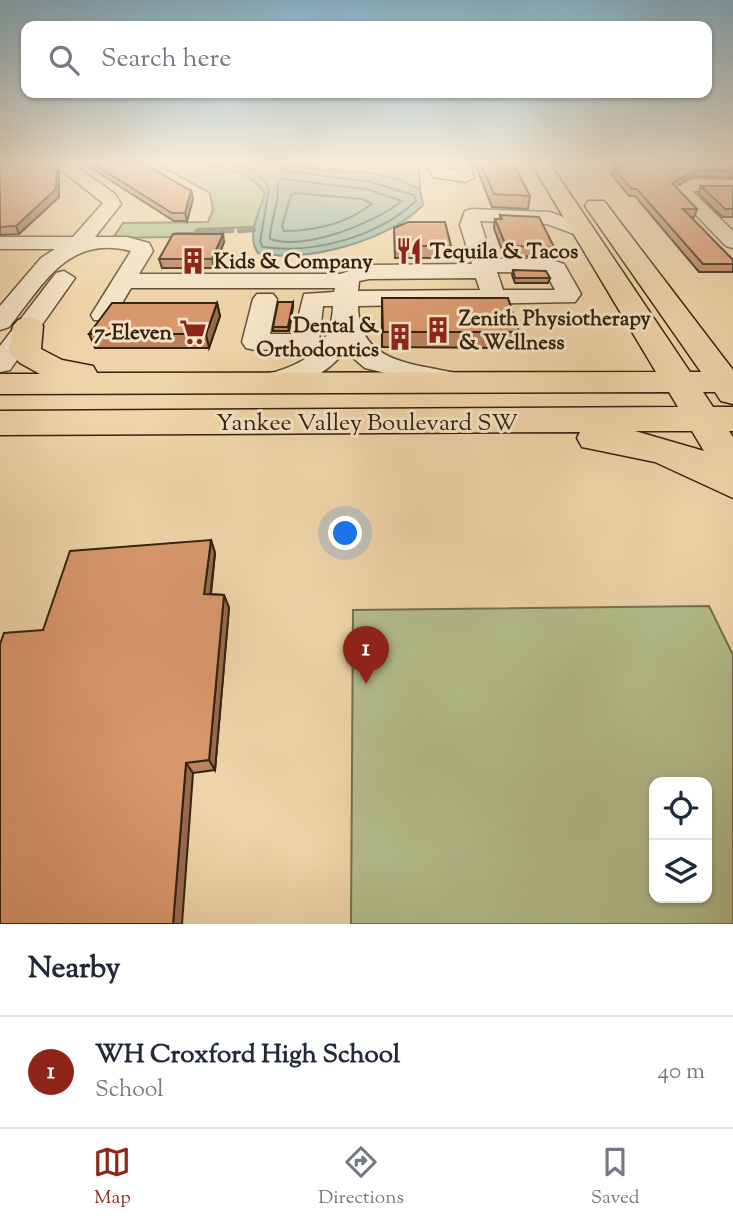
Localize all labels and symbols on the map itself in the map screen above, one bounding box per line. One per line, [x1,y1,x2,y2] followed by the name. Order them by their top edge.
[394,236,424,266] restaurant icon: Tequila & Tacos
[430,238,578,268] place label: Tequila & Tacos
[178,246,208,276] building icon: Kids & Company
[214,248,373,278] place label: Kids & Company
[459,305,651,359] place label: Zenith Physiotherapy & Wellness
[256,312,380,366] place label: Dental & Orthodontics
[423,315,453,345] building icon: Zenith Physiotherapy & Wellness
[178,317,208,347] supermarket icon: 7-Eleven
[94,319,173,349] place label: 7-Eleven
[385,322,415,352] building icon: Dental & Orthodontics
[216,407,518,441] street label: Yankee Valley Boulevard SW
[328,516,362,550] your location
[343,626,389,684] pin: 1

